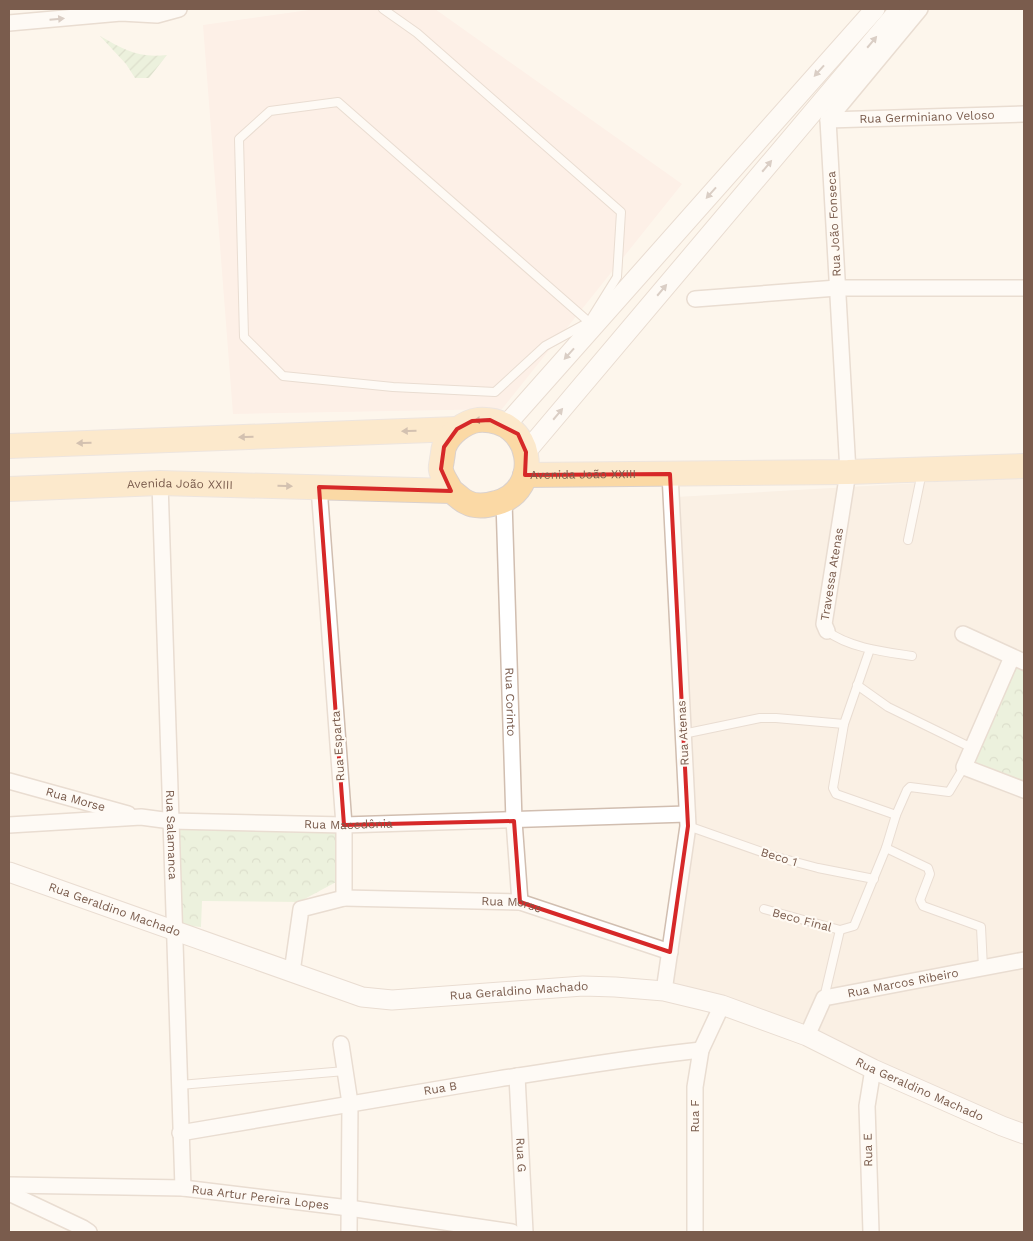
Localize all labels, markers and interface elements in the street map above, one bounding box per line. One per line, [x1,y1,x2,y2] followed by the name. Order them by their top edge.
[50,14,66,22] one-way arrow
[867,36,878,49] one-way arrow
[814,65,825,78] one-way arrow
[859,108,995,126] street label: Rua Germiniano Veloso
[762,160,773,173] one-way arrow
[824,171,844,277] street label: Rua João Fonseca
[706,186,717,199] one-way arrow
[657,284,668,297] one-way arrow
[563,347,575,359] one-way arrow
[552,408,563,421] one-way arrow
[473,417,489,425] one-way arrow
[400,427,416,435] one-way arrow
[238,433,254,441] one-way arrow
[76,439,92,447] one-way arrow
[530,467,636,482] street label: Avenida João XXIII
[127,476,233,492] street label: Avenida João XXIII
[277,482,293,490] one-way arrow
[818,527,846,622] street label: Travessa Atenas
[502,667,518,737] street label: Rua Corinto
[674,700,692,766] street label: Rua Atenas
[329,710,347,782] street label: Rua Esparta
[44,785,107,814] street label: Rua Morse
[163,790,180,880] street label: Rua Salamanca
[304,816,393,832] street label: Rua Macedônia
[759,845,799,869] street label: Beco 1
[47,880,182,939] street label: Rua Geraldino Machado
[481,894,544,916] street label: Rua Morse
[771,905,834,935] street label: Beco Final
[846,966,960,1000] street label: Rua Marcos Ribeiro
[449,979,589,1003] street label: Rua Geraldino Machado
[853,1054,986,1124] street label: Rua Geraldino Machado
[422,1079,458,1098] street label: Rua B
[688,1099,702,1133] street label: Rua F
[861,1133,875,1167] street label: Rua E
[513,1137,529,1173] street label: Rua G
[191,1182,330,1213] street label: Rua Artur Pereira Lopes

